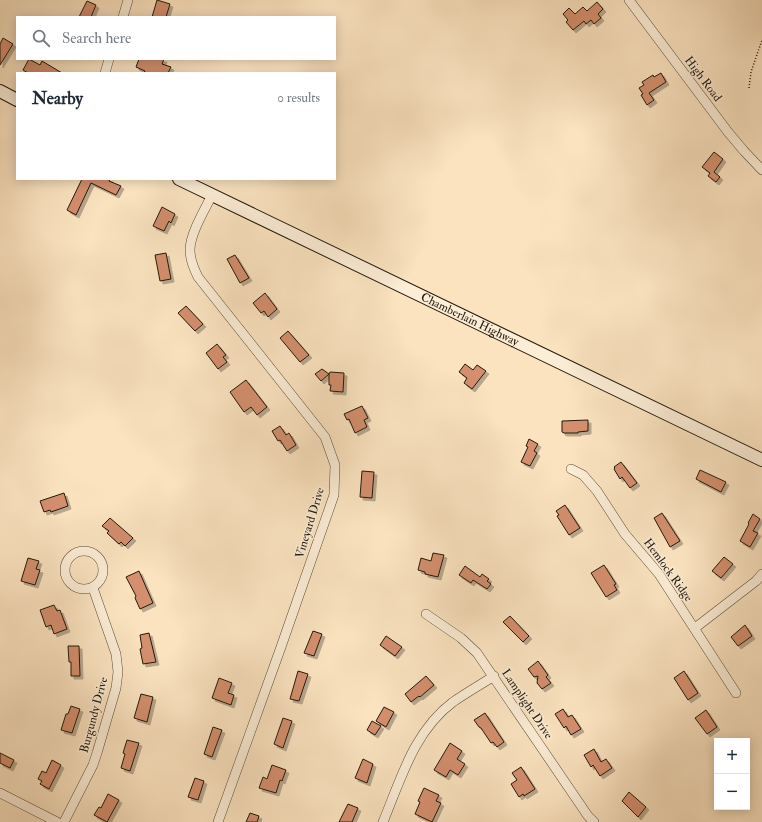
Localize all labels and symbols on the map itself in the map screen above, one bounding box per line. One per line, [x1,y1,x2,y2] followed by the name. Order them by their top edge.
[681,53,725,105] street label: High Road
[418,289,522,350] street label: Chamberlain Highway
[292,486,328,560] street label: Vineyard Drive
[640,535,696,605] street label: Hemlock Ridge
[498,666,556,742] street label: Lamplight Drive
[77,675,111,755] street label: Burgundy Drive

